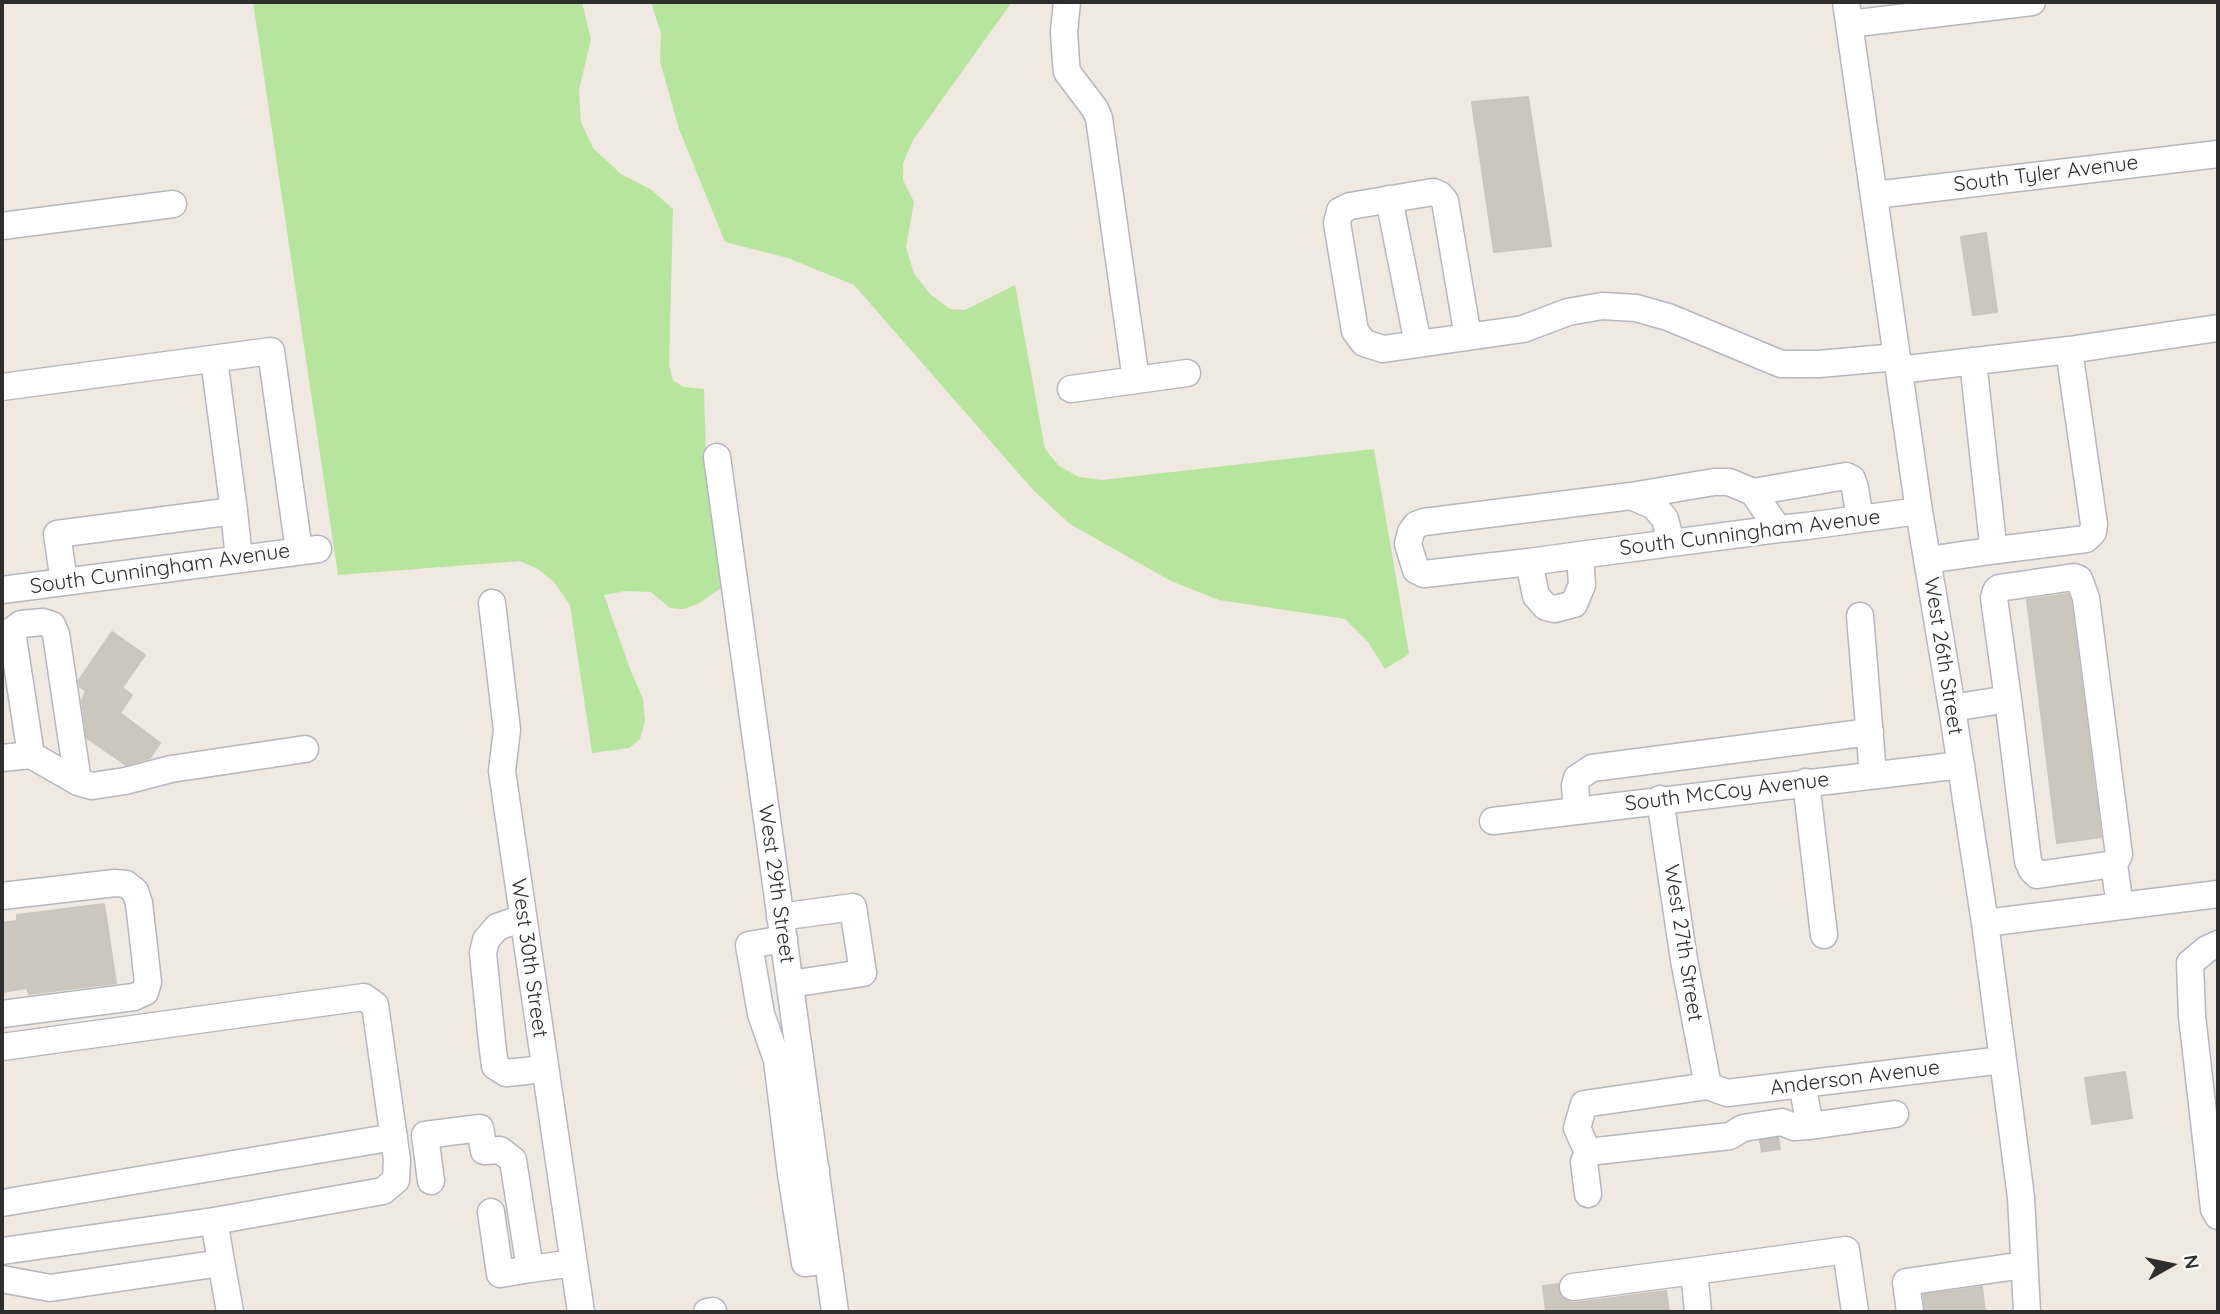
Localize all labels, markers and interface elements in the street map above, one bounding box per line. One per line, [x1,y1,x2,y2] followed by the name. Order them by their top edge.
[1952,150,2140,198] street label: South Tyler Avenue
[1618,505,1882,561] street label: South Cunningham Avenue
[28,538,292,600] street label: South Cunningham Avenue
[1918,575,1968,737] street label: West 26th Street
[1624,767,1830,817] street label: South McCoy Avenue
[752,803,800,965] street label: West 29th Street
[1658,863,1708,1023] street label: West 27th Street
[505,877,553,1039] street label: West 30th Street
[1769,1055,1941,1101] street label: Anderson Avenue
[2136,1230,2206,1300] north arrow
[2179,1253,2205,1270] text: N

